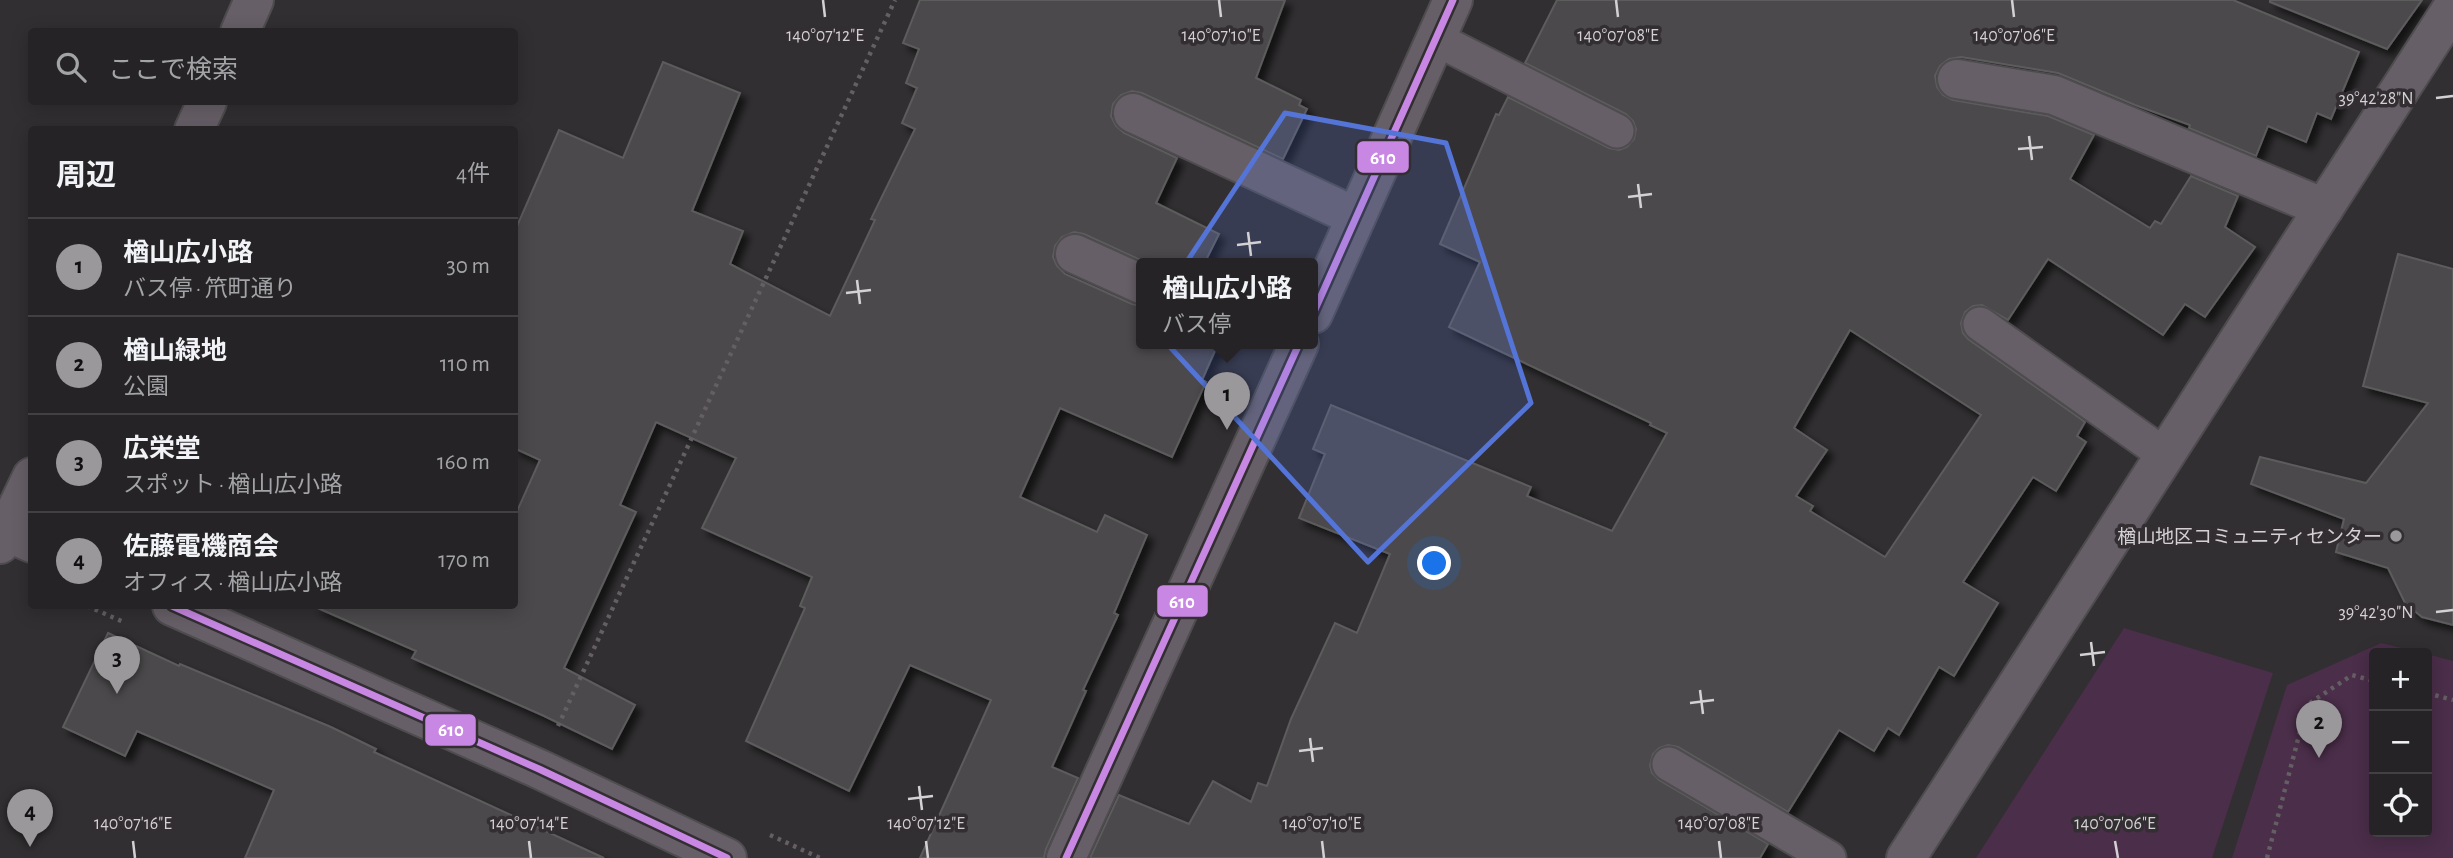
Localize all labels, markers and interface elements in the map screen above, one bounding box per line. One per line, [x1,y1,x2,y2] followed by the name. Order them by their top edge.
[786,27,864,45] text: 140°07'12"E
[1181,27,1261,45] text: 140°07'10"E
[1577,27,1659,45] text: 140°07'08"E
[1973,27,2055,45] text: 140°07'06"E
[28,28,518,105] search box
[52,48,90,86] icon: search
[108,57,238,83] text: ここで検索
[2338,90,2414,108] text: 39°42'28"N
[1356,140,1410,174] line badge: 610
[1370,149,1396,168] text: 610
[56,161,116,191] text: 周辺
[456,163,490,186] text: 4件
[123,240,253,266] text: 楢山広小路
[75,255,83,278] text: 1
[446,255,490,278] text: 30 m
[1136,258,1318,349] popup
[1162,276,1292,302] text: 楢山広小路
[123,278,297,301] text: バス停 · 笊町通り
[1162,314,1231,337] text: バス停
[123,338,227,364] text: 楢山緑地
[74,353,84,376] text: 2
[440,353,490,376] text: 110 m
[1204,372,1250,430] pin: 1
[123,376,169,399] text: 公園
[123,436,201,462] text: 広栄堂
[74,451,84,474] text: 3
[437,451,490,474] text: 160 m
[123,474,343,497] text: スポット · 楢山広小路
[2117,527,2382,547] place label: 楢山地区コミュニティセンター
[2388,528,2404,544] marker: 楢山地区コミュニティセンター
[123,534,279,560] text: 佐藤電機商会
[1417,546,1451,580] your location
[73,549,85,572] text: 4
[438,549,490,572] text: 170 m
[123,572,342,595] text: オフィス · 楢山広小路
[1156,584,1209,618] line badge: 610
[1169,593,1195,612] text: 610
[2338,604,2414,622] text: 39°42'30"N
[94,636,140,694] pin: 3
[2369,648,2432,837] map controls
[2369,648,2432,711] button: +
[2296,700,2342,758] pin: 2
[2369,711,2432,774] button: −
[424,713,477,747] line badge: 610
[438,721,464,740] text: 610
[2369,774,2432,837] button: locate
[7,789,53,847] pin: 4
[94,815,172,833] text: 140°07'16"E
[490,815,568,833] text: 140°07'14"E
[887,815,965,833] text: 140°07'12"E
[1282,815,1362,833] text: 140°07'10"E
[1678,815,1760,833] text: 140°07'08"E
[2074,815,2156,833] text: 140°07'06"E

